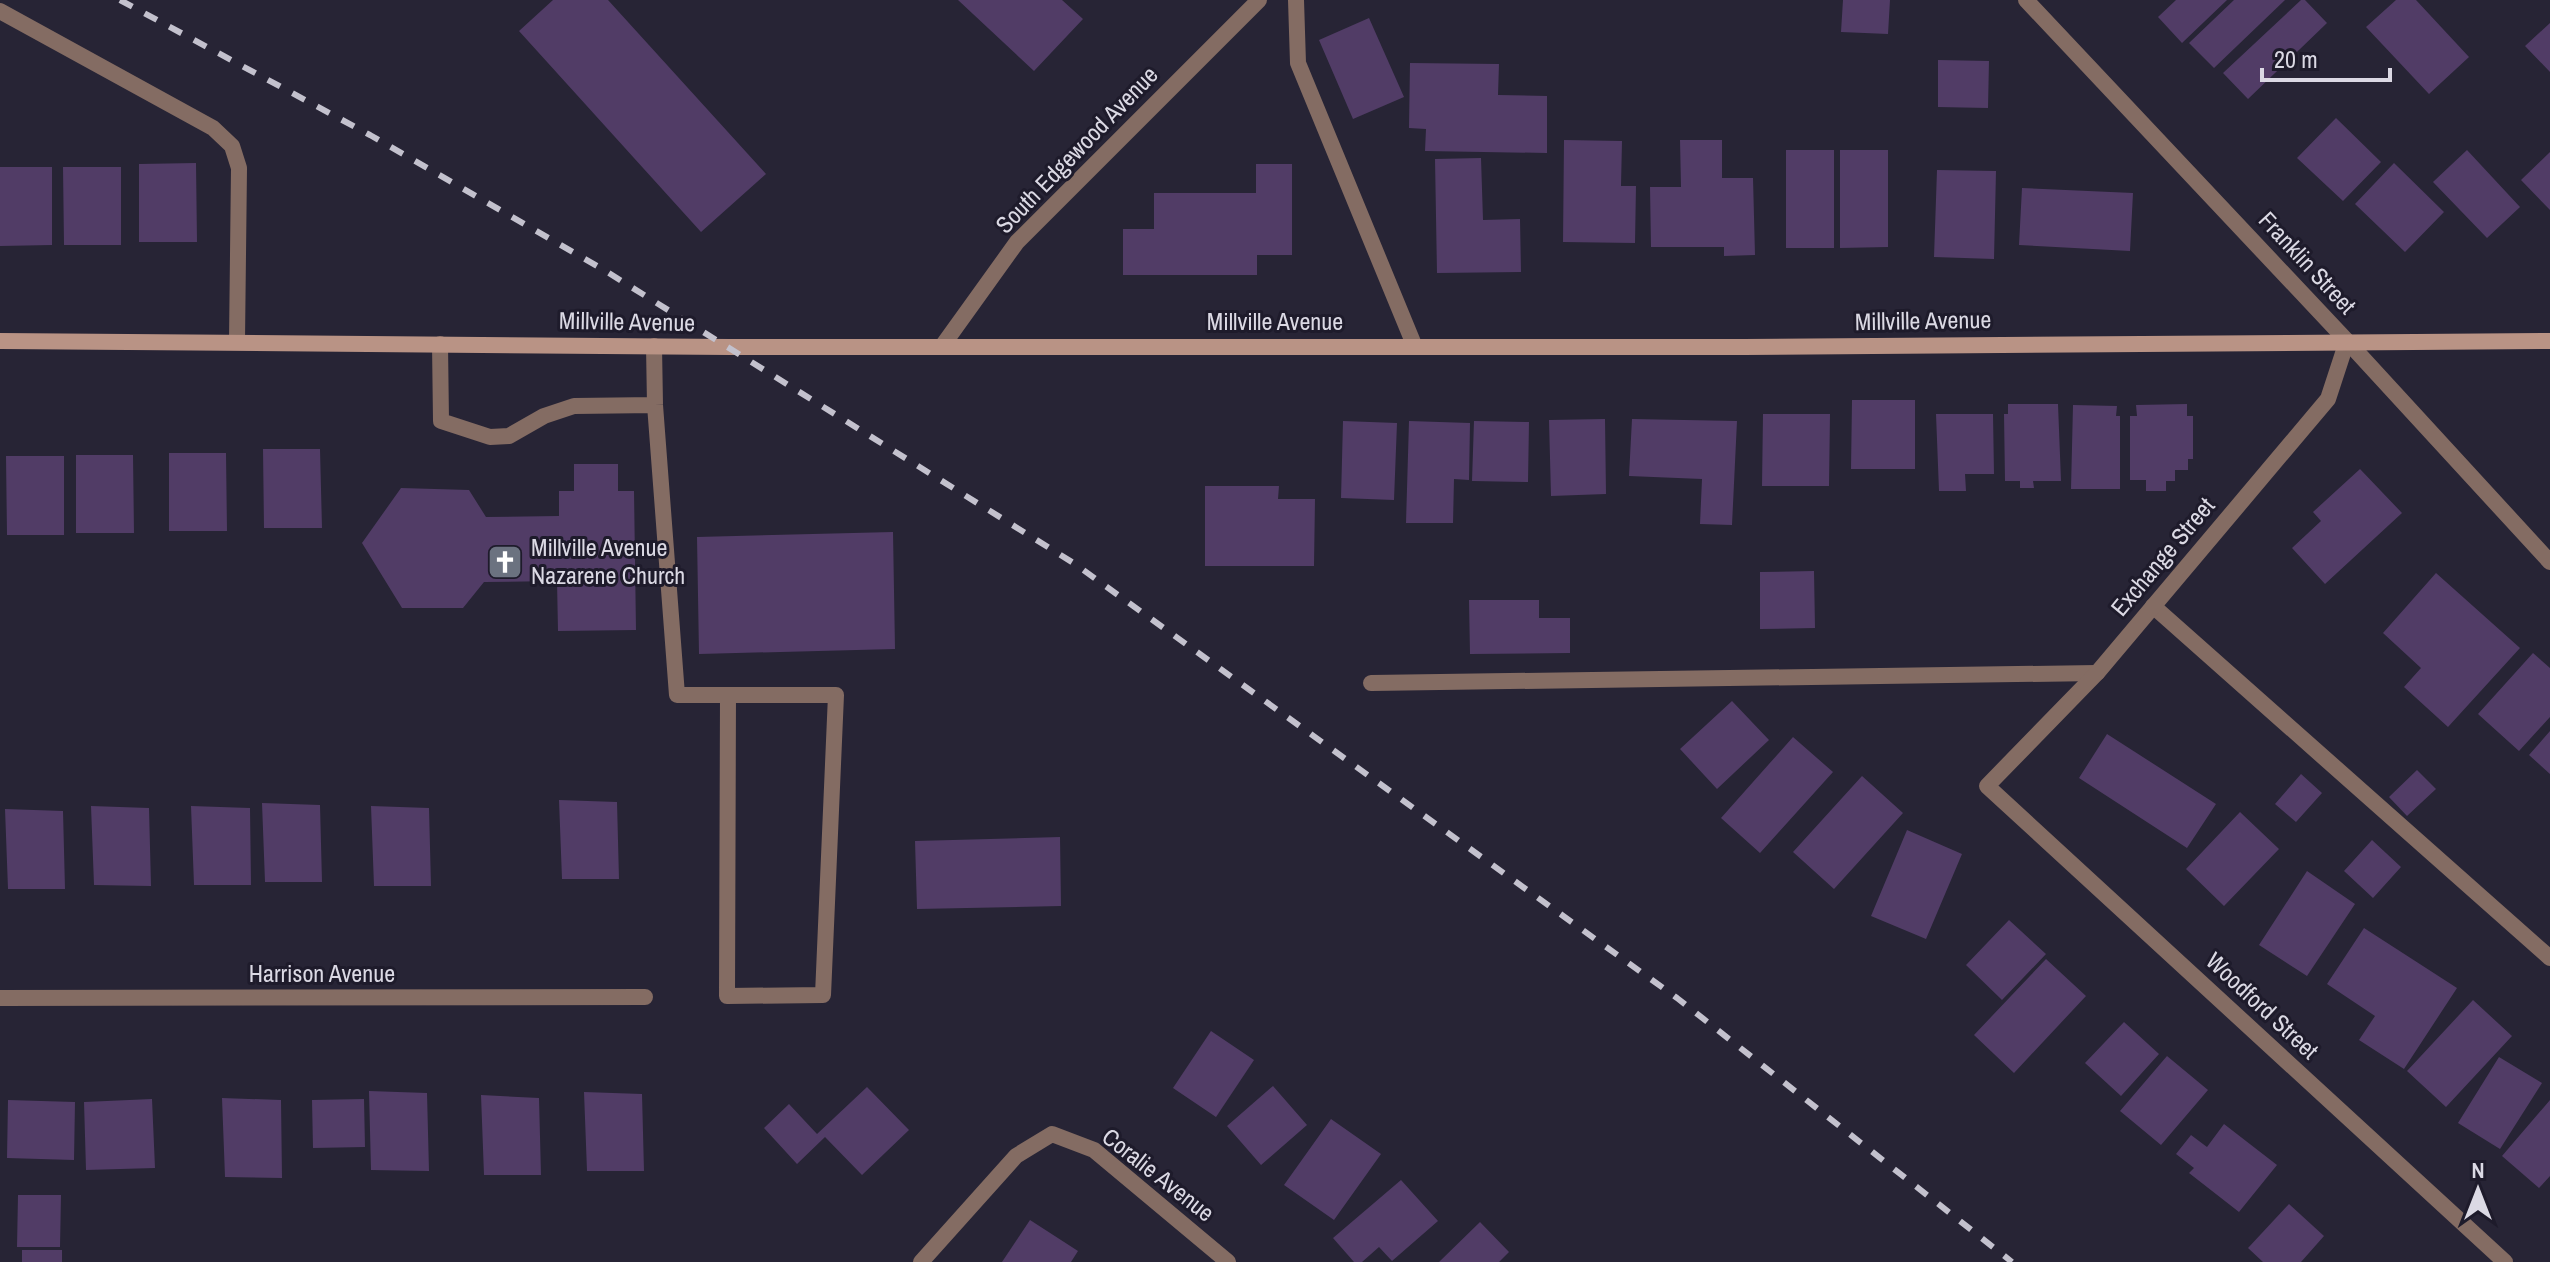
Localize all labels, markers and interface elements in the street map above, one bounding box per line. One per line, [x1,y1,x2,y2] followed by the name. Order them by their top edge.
[2262,32,2390,82] scale bar
[2274,43,2318,75] text: 20 m
[988,59,1164,240] street label: South Edgewood Avenue
[2252,204,2364,321] street label: Franklin Street
[1855,303,1991,337] street label: Millville Avenue
[559,304,695,338] street label: Millville Avenue
[1207,305,1343,337] street label: Millville Avenue
[2103,490,2222,622] street label: Exchange Street
[531,531,685,591] place label: Millville Avenue Nazarene Church
[486,543,524,581] church icon: Millville Avenue Nazarene Church
[2199,945,2326,1066] street label: Woodford Street
[249,957,395,989] street label: Harrison Avenue
[1096,1120,1221,1228] street label: Coralie Avenue
[2438,1150,2518,1230] north arrow
[2471,1155,2485,1185] text: N

